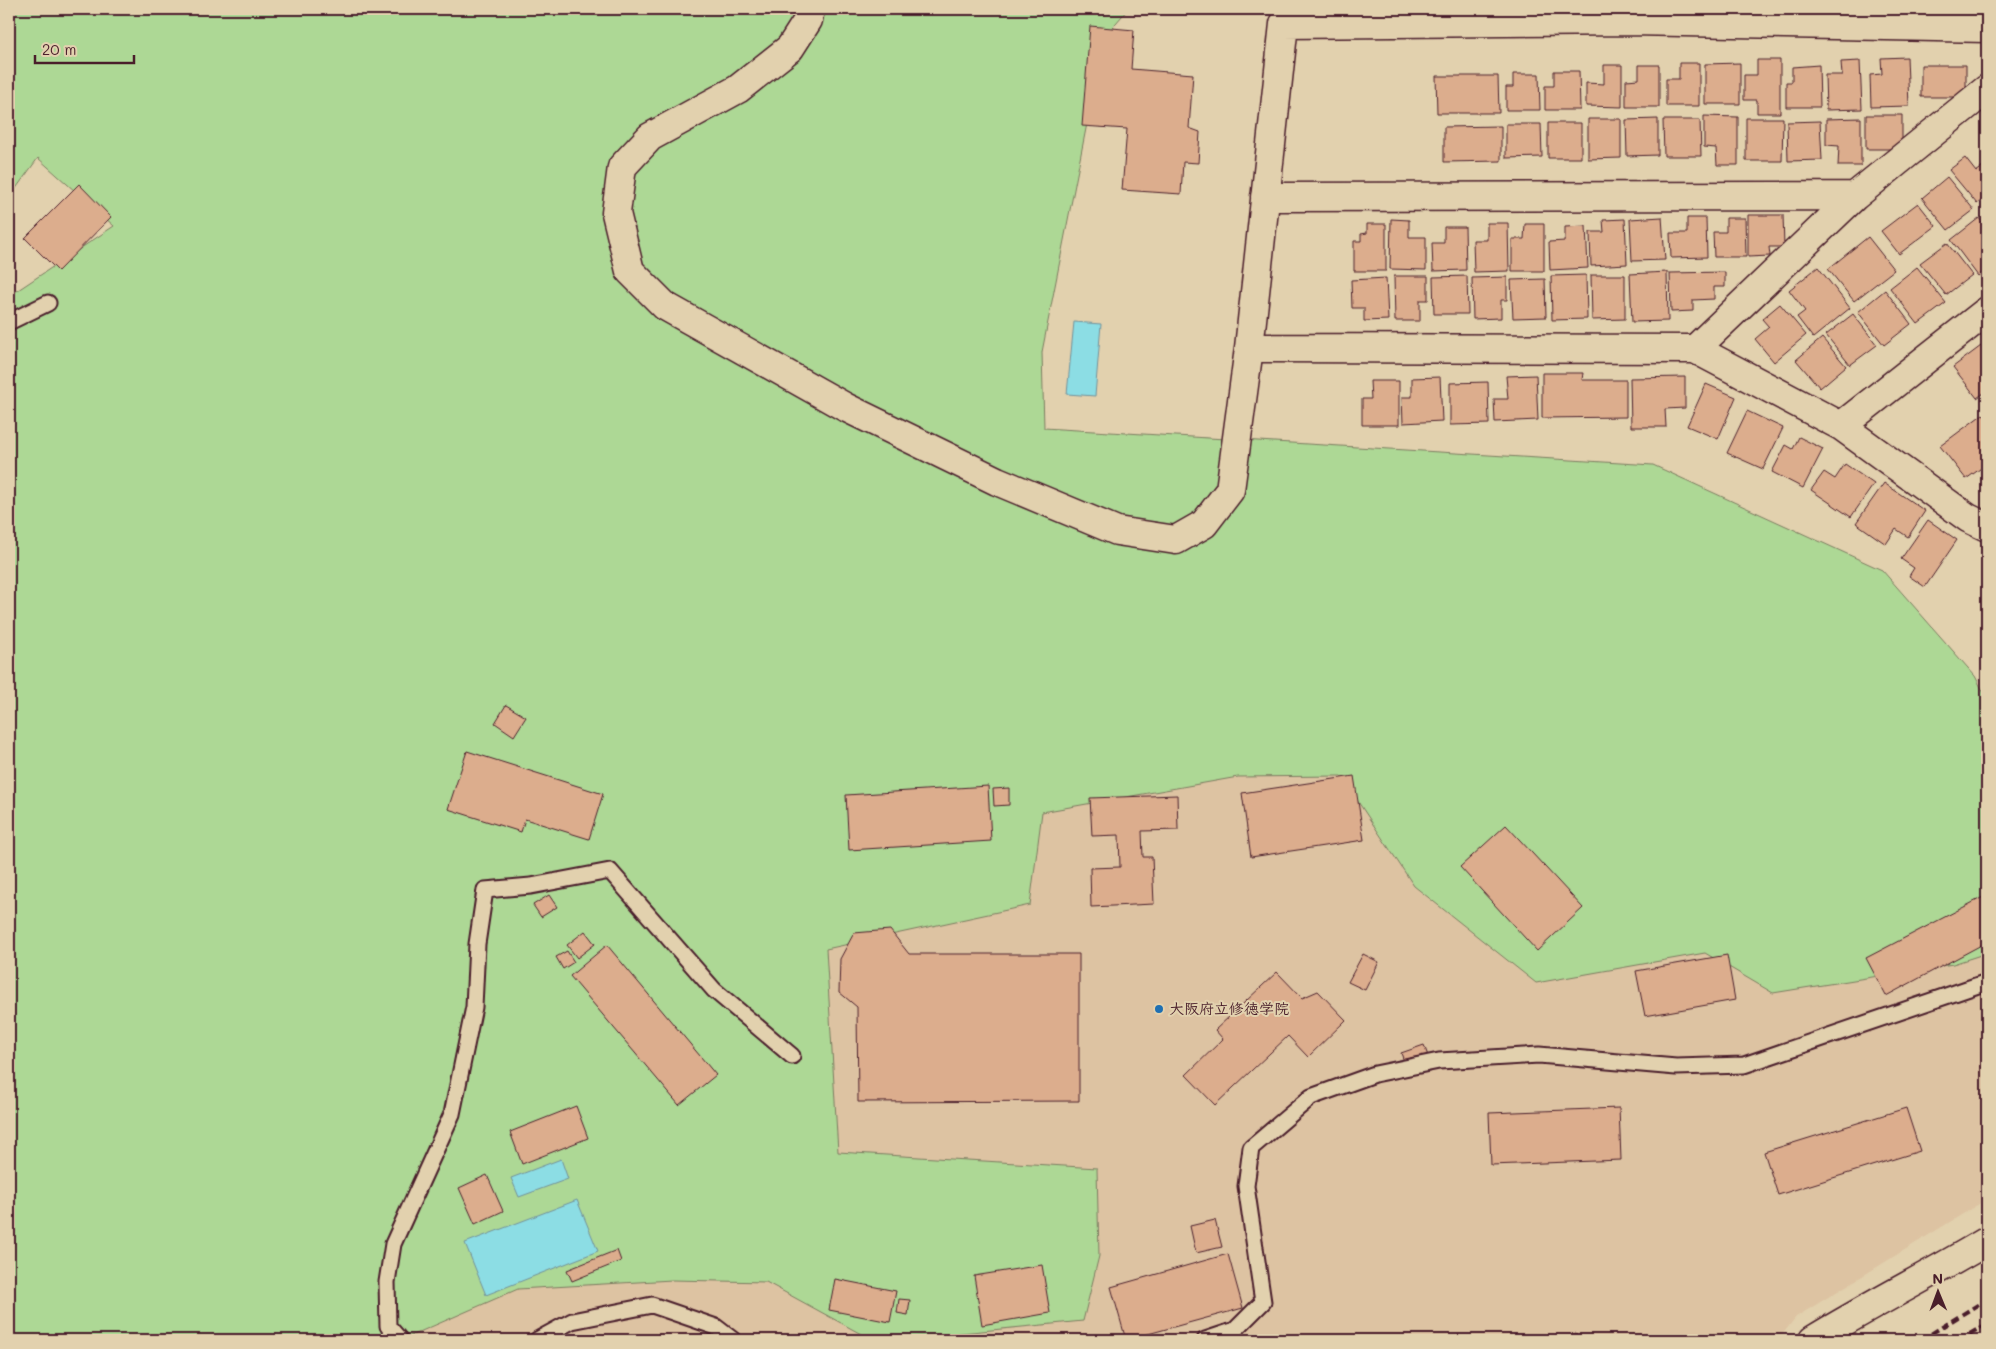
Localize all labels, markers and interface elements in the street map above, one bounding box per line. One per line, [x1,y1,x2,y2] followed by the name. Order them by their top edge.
[35,32,134,64] scale bar
[42,39,76,59] text: 20 m
[1169,998,1289,1018] place label: 大阪府立修徳学院
[1153,1003,1165,1015] marker: 大阪府立修徳学院
[1914,1266,1964,1316] north arrow
[1932,1269,1943,1288] text: N

